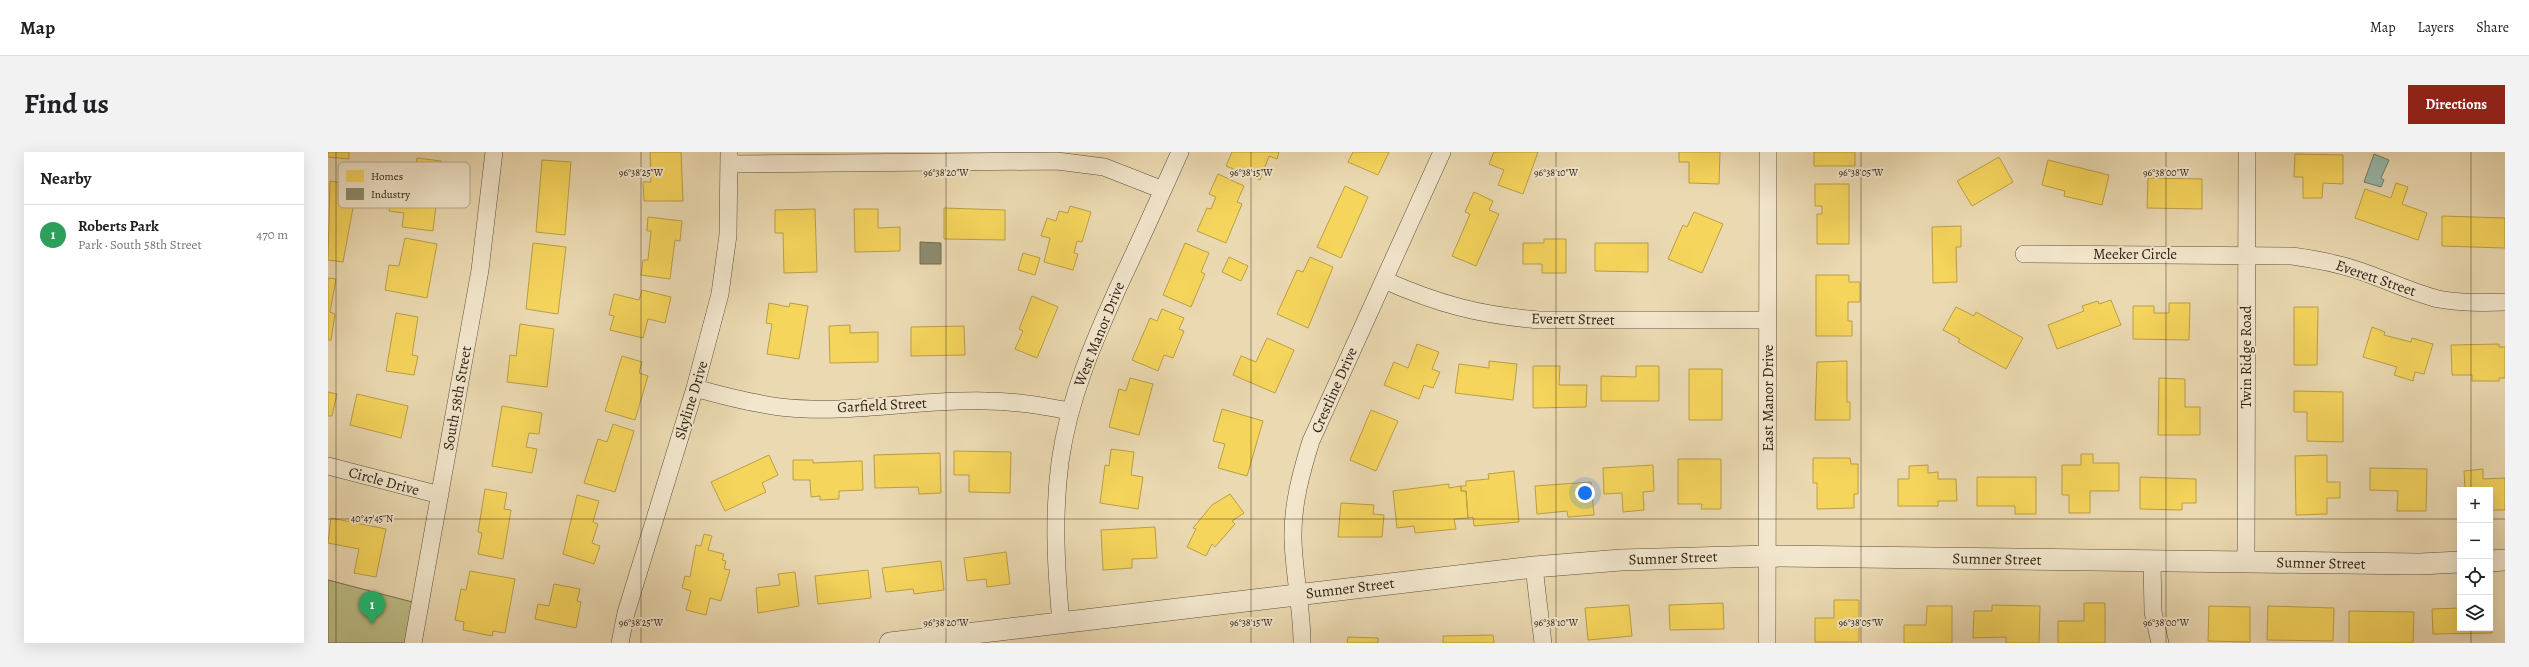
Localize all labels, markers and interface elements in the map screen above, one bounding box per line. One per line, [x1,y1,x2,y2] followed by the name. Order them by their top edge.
[20,15,55,41] text: Map
[2370,18,2396,37] text: Map
[2418,18,2454,37] text: Layers
[2476,18,2509,37] text: Share
[24,85,109,123] text: Find us
[2408,85,2505,124] button: Directions
[338,162,470,208] legend
[619,166,664,179] text: 96°38'25"W
[923,166,969,179] text: 96°38'20"W
[1230,166,1273,179] text: 96°38'15"W
[1534,166,1579,179] text: 96°38'10"W
[1839,166,1884,179] text: 96°38'05"W
[2143,166,2190,179] text: 96°38'00"W
[40,167,91,190] text: Nearby
[371,169,403,184] text: Homes
[371,187,410,202] text: Industry
[78,216,159,236] text: Roberts Park
[51,226,55,243] text: 1
[256,226,288,243] text: 470 m
[78,236,202,253] text: Park · South 58th Street
[2093,244,2177,264] street label: Meeker Circle
[2333,255,2419,301] street label: Everett Street
[1069,278,1129,390] street label: West Manor Drive
[2236,304,2256,409] street label: Twin Ridge Road
[1531,308,1615,330] street label: Everett Street
[438,344,476,452] street label: South 58th Street
[1306,344,1362,436] street label: Crestline Drive
[1758,344,1778,452] street label: East Manor Drive
[670,358,713,442] street label: Skyline Drive
[837,393,927,417] street label: Garfield Street
[346,462,422,500] street label: Circle Drive
[1575,483,1595,503] your location
[2457,487,2493,631] map controls
[2457,487,2493,523] button: +
[351,512,393,525] text: 40°47'45"N
[2457,523,2493,559] button: −
[1628,546,1718,570] street label: Sumner Street
[1952,548,2042,570] street label: Sumner Street
[2276,552,2366,574] street label: Sumner Street
[2457,559,2493,595] button: locate
[1305,573,1395,603] street label: Sumner Street
[359,591,385,624] pin: 1
[2457,595,2493,631] button: layers
[619,616,664,629] text: 96°38'25"W
[923,616,969,629] text: 96°38'20"W
[1230,616,1273,629] text: 96°38'15"W
[1534,616,1579,629] text: 96°38'10"W
[1839,616,1884,629] text: 96°38'05"W
[2143,616,2190,629] text: 96°38'00"W

